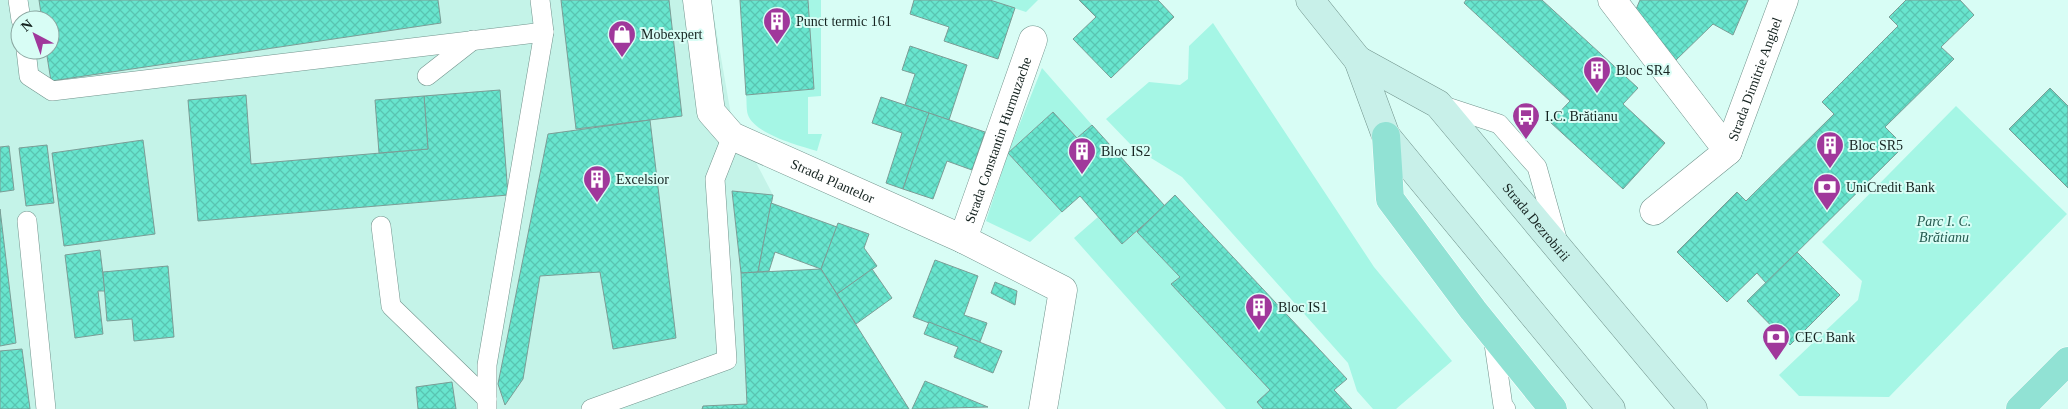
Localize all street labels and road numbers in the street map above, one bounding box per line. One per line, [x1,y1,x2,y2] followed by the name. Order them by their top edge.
[1725,15,1784,143] street label: Strada Dimitrie Anghel
[962,55,1034,225] street label: Strada Constantin Hurmuzache
[789,156,877,206] street label: Strada Plantelor
[1500,180,1573,264] street label: Strada Dezrobirii

